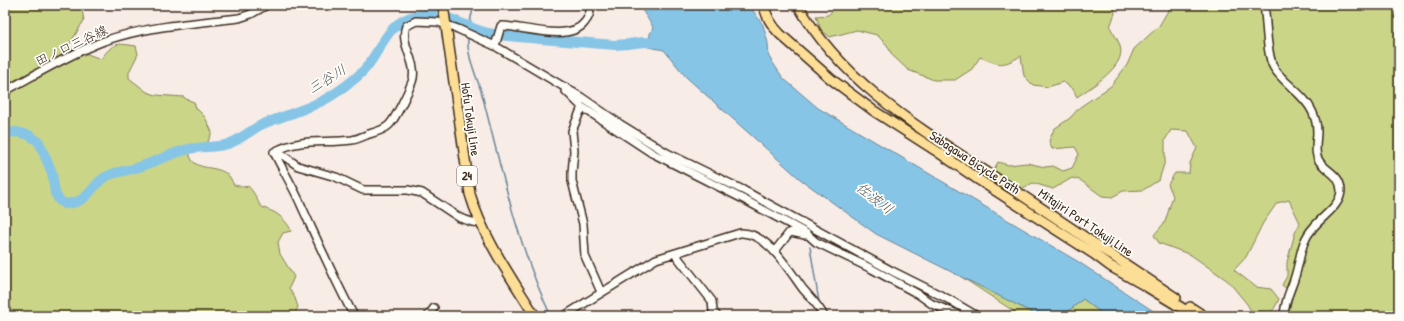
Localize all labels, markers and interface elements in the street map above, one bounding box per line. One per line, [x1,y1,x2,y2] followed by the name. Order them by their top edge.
[32,20,111,70] street label: 田ノ口三谷線
[304,59,350,98] water label: 三谷川
[457,81,485,157] street label: Hofu Tokuji Line
[926,126,1024,198] street label: Sabagawa Bicycle Path
[457,166,477,186] road number: 24
[853,177,898,218] water label: 佐波川
[1035,184,1137,260] street label: Mitajiri Port Tokuji Line

